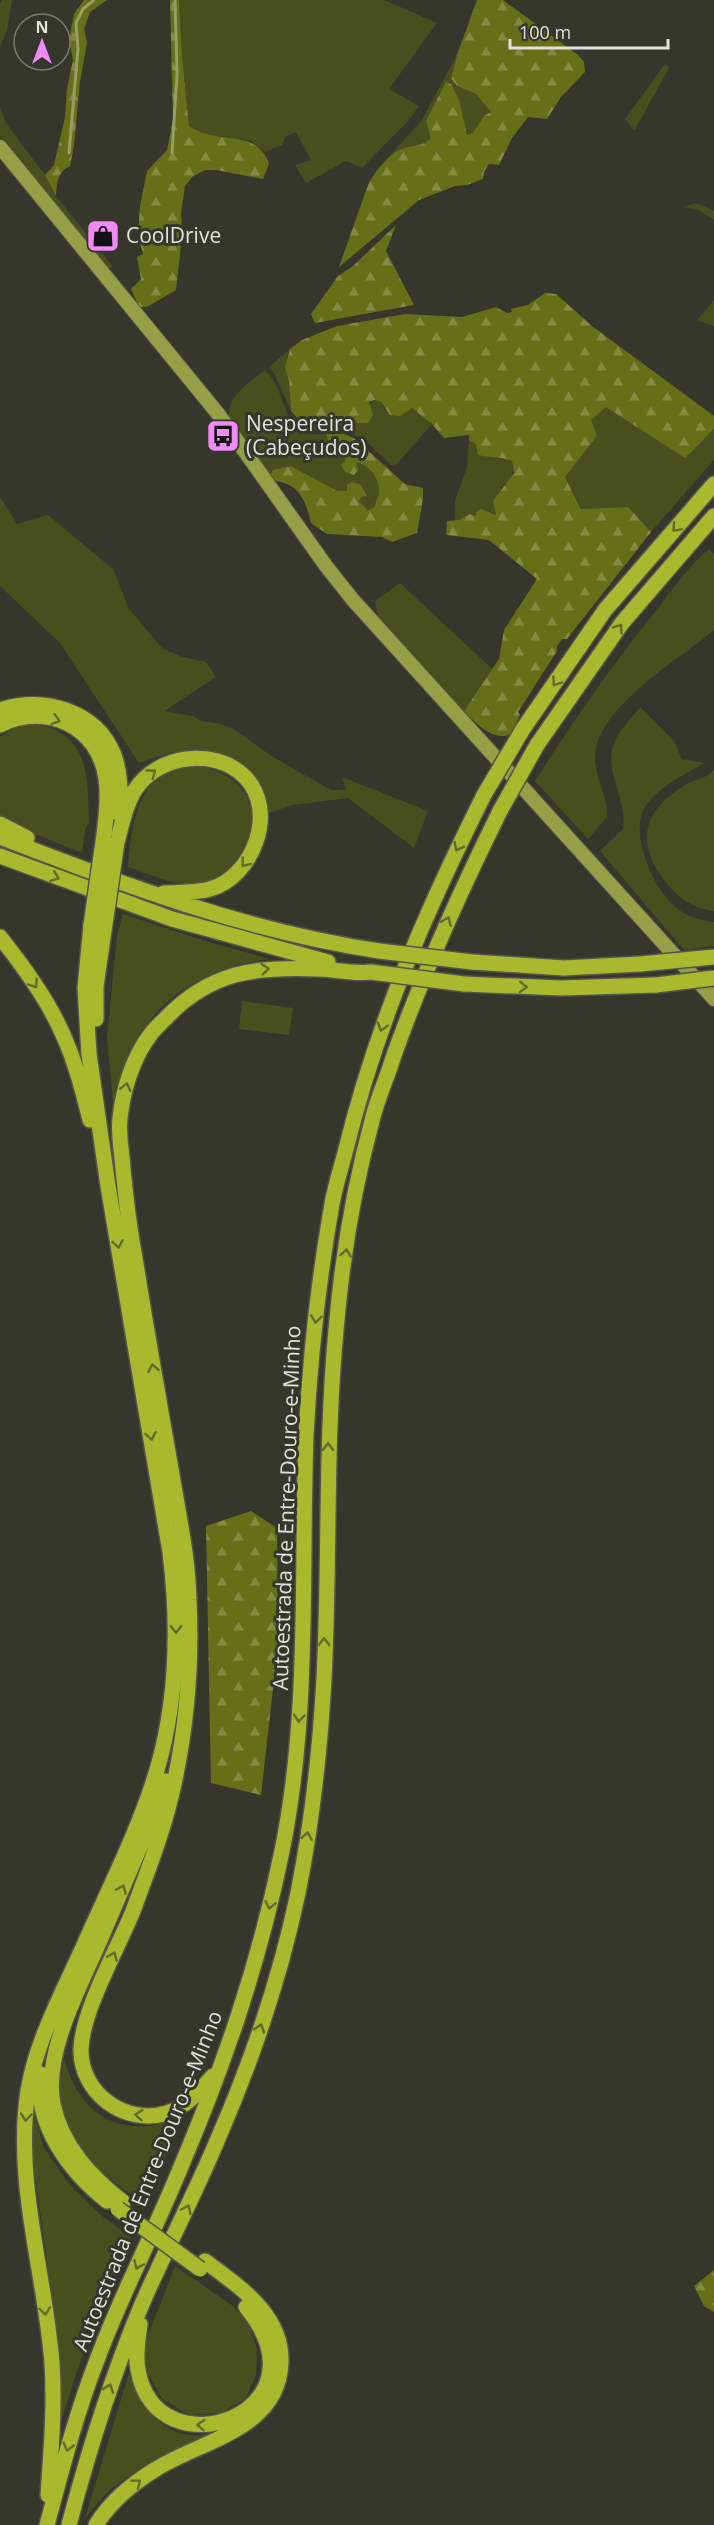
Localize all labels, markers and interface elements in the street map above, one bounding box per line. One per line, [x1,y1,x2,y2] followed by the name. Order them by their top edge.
[12,12,72,72] north arrow
[510,12,668,50] scale bar
[35,16,49,38] text: N
[519,20,571,44] text: 100 m
[85,218,121,254] shop icon: CoolDrive
[126,221,221,249] place label: CoolDrive
[246,409,366,461] place label: Nespereira (Cabeçudos)
[205,418,241,454] bus stop icon: Nespereira (Cabeçudos)
[672,521,683,532] one-way arrow
[612,624,623,635] one-way arrow
[552,675,563,686] one-way arrow
[50,713,61,725] one-way arrow
[145,770,156,781] one-way arrow
[454,841,465,852] one-way arrow
[241,857,252,868] one-way arrow
[48,870,59,882] one-way arrow
[440,916,452,927] one-way arrow
[260,963,269,976] one-way arrow
[27,977,38,988] one-way arrow
[518,980,527,993] one-way arrow
[377,1021,390,1032] one-way arrow
[119,1083,132,1093] one-way arrow
[111,1239,123,1248] one-way arrow
[340,1248,352,1257] one-way arrow
[310,1314,322,1323] one-way arrow
[266,1325,306,1691] street label: Autoestrada de Entre-Douro-e-Minho
[147,1363,160,1373] one-way arrow
[144,1431,156,1441] one-way arrow
[321,1442,334,1451] one-way arrow
[170,1624,182,1633] one-way arrow
[318,1637,331,1646] one-way arrow
[293,1714,306,1723] one-way arrow
[300,1831,313,1841] one-way arrow
[115,1884,127,1895] one-way arrow
[265,1899,278,1909] one-way arrow
[106,1952,118,1963] one-way arrow
[66,2006,228,2355] street label: Autoestrada de Entre-Douro-e-Minho
[253,2023,265,2034] one-way arrow
[134,2108,143,2121] one-way arrow
[20,2113,33,2122] one-way arrow
[179,2204,191,2215] one-way arrow
[134,2259,146,2270] one-way arrow
[38,2306,50,2315] one-way arrow
[102,2383,115,2394] one-way arrow
[196,2418,205,2431] one-way arrow
[63,2441,75,2452] one-way arrow
[130,2480,141,2491] one-way arrow

